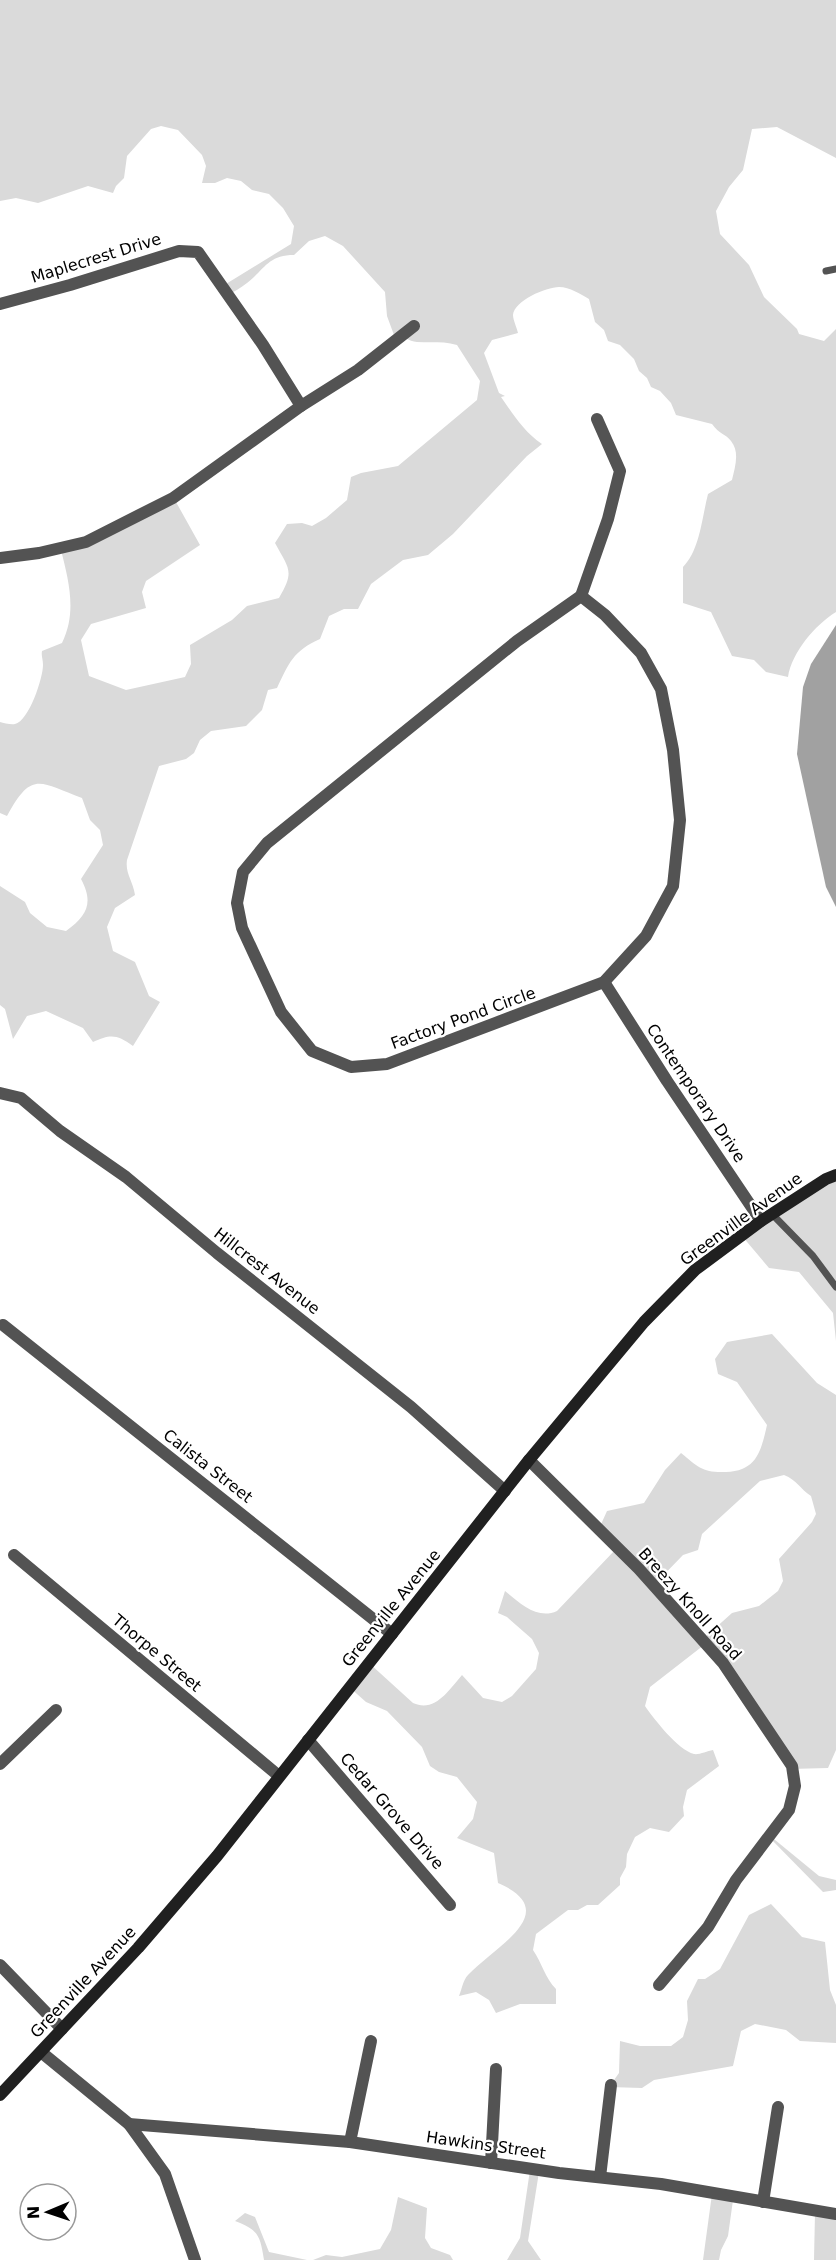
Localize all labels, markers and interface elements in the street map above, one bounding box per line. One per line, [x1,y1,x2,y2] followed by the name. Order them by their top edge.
[29,229,163,287] street label: Maplecrest Drive
[388,983,538,1053] street label: Factory Pond Circle
[643,1020,749,1166] street label: Contemporary Drive
[677,1169,805,1269] street label: Greenville Avenue
[210,1224,324,1318] street label: Hillcrest Avenue
[160,1425,256,1507] street label: Calista Street
[635,1544,745,1664] street label: Breezy Knoll Road
[338,1545,444,1671] street label: Greenville Avenue
[108,1610,205,1696] street label: Thorpe Street
[336,1749,448,1873] street label: Cedar Grove Drive
[26,1922,140,2042] street label: Greenville Avenue
[425,2127,547,2163] street label: Hawkins Street
[18,2182,78,2242] north arrow
[24,2205,43,2220] text: N

